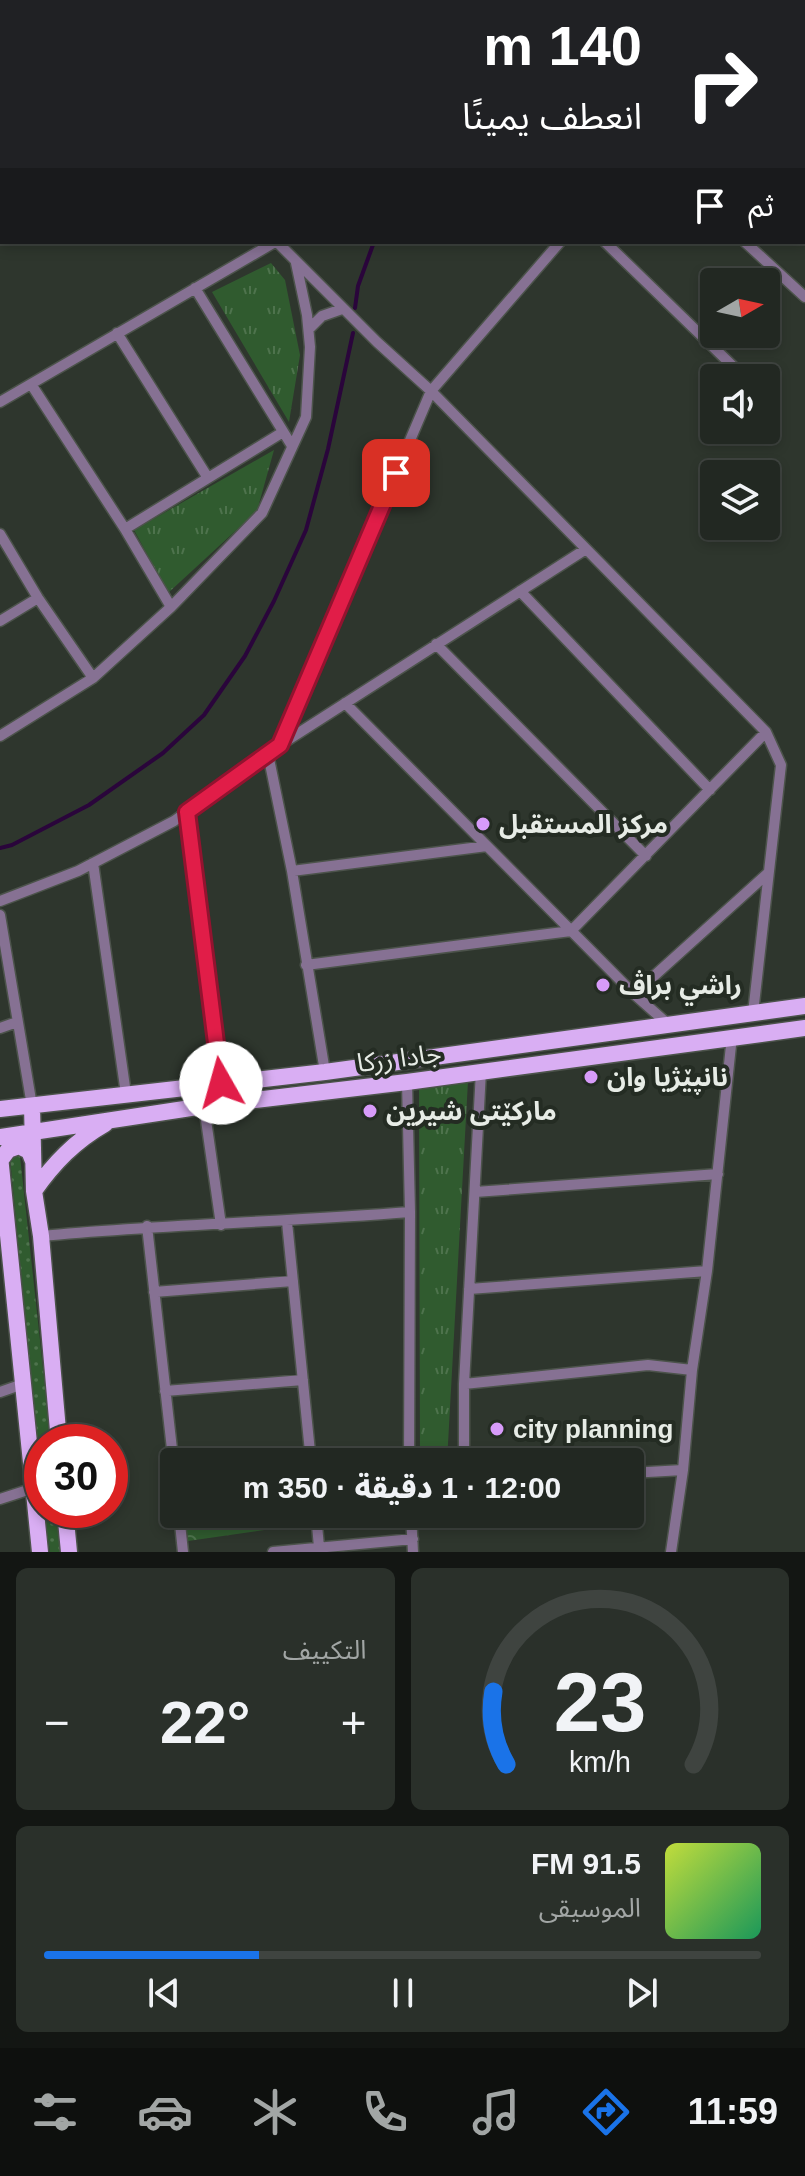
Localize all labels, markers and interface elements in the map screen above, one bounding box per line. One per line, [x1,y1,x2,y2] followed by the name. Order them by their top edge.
[483,14,642,77] text: 140 m
[670,32,774,136] icon: right
[462,96,642,137] text: انعطف يمينًا
[688,184,732,228] icon: arrive
[748,189,774,222] text: ثم
[700,268,780,348] north arrow
[700,268,780,540] map controls
[700,364,780,444] button: sound
[362,439,430,507] pin
[374,451,418,495] icon: arrive
[700,460,780,540] button: layers
[499,809,668,839] place label: مركز المستقبل
[474,815,492,833] marker: مركز المستقبل
[619,970,742,1006] place label: راشي براڤ
[594,976,612,994] marker: راشي براڤ
[355,1038,443,1078] street label: جادا زرکا
[179,1041,263,1125] position arrow
[607,1062,728,1095] place label: نانپێژیا وان
[582,1068,600,1086] marker: نانپێژیا وان
[386,1096,557,1126] place label: مارکێتی شیرین
[361,1102,379,1120] marker: مارکێتی شیرین
[513,1414,673,1444] place label: city planning
[488,1420,506,1438] marker: city planning
[24,1424,128,1528] speed limit sign: 30
[243,1471,561,1504] text: 12:00 · 1 دقيقة · 350 m
[283,1635,367,1665] text: التكييف
[553,1656,646,1749] text: 23
[160,1689,251,1756] text: 22°
[44,1698,70,1747] text: −
[341,1698,366,1747] text: +
[569,1746,631,1778] text: km/h
[531,1847,641,1880] text: 91.5 FM
[539,1893,641,1923] text: الموسيقى
[142,1971,186,2015] icon: previous
[381,1971,425,2015] icon: pause
[620,1971,664,2015] icon: next
[27,2084,83,2140] icon: filters
[137,2084,193,2140] icon: car
[247,2084,303,2140] icon: climate
[357,2084,413,2140] icon: phone
[468,2084,524,2140] icon: music
[578,2084,634,2140] icon: directions
[688,2091,778,2132] text: 11:59

